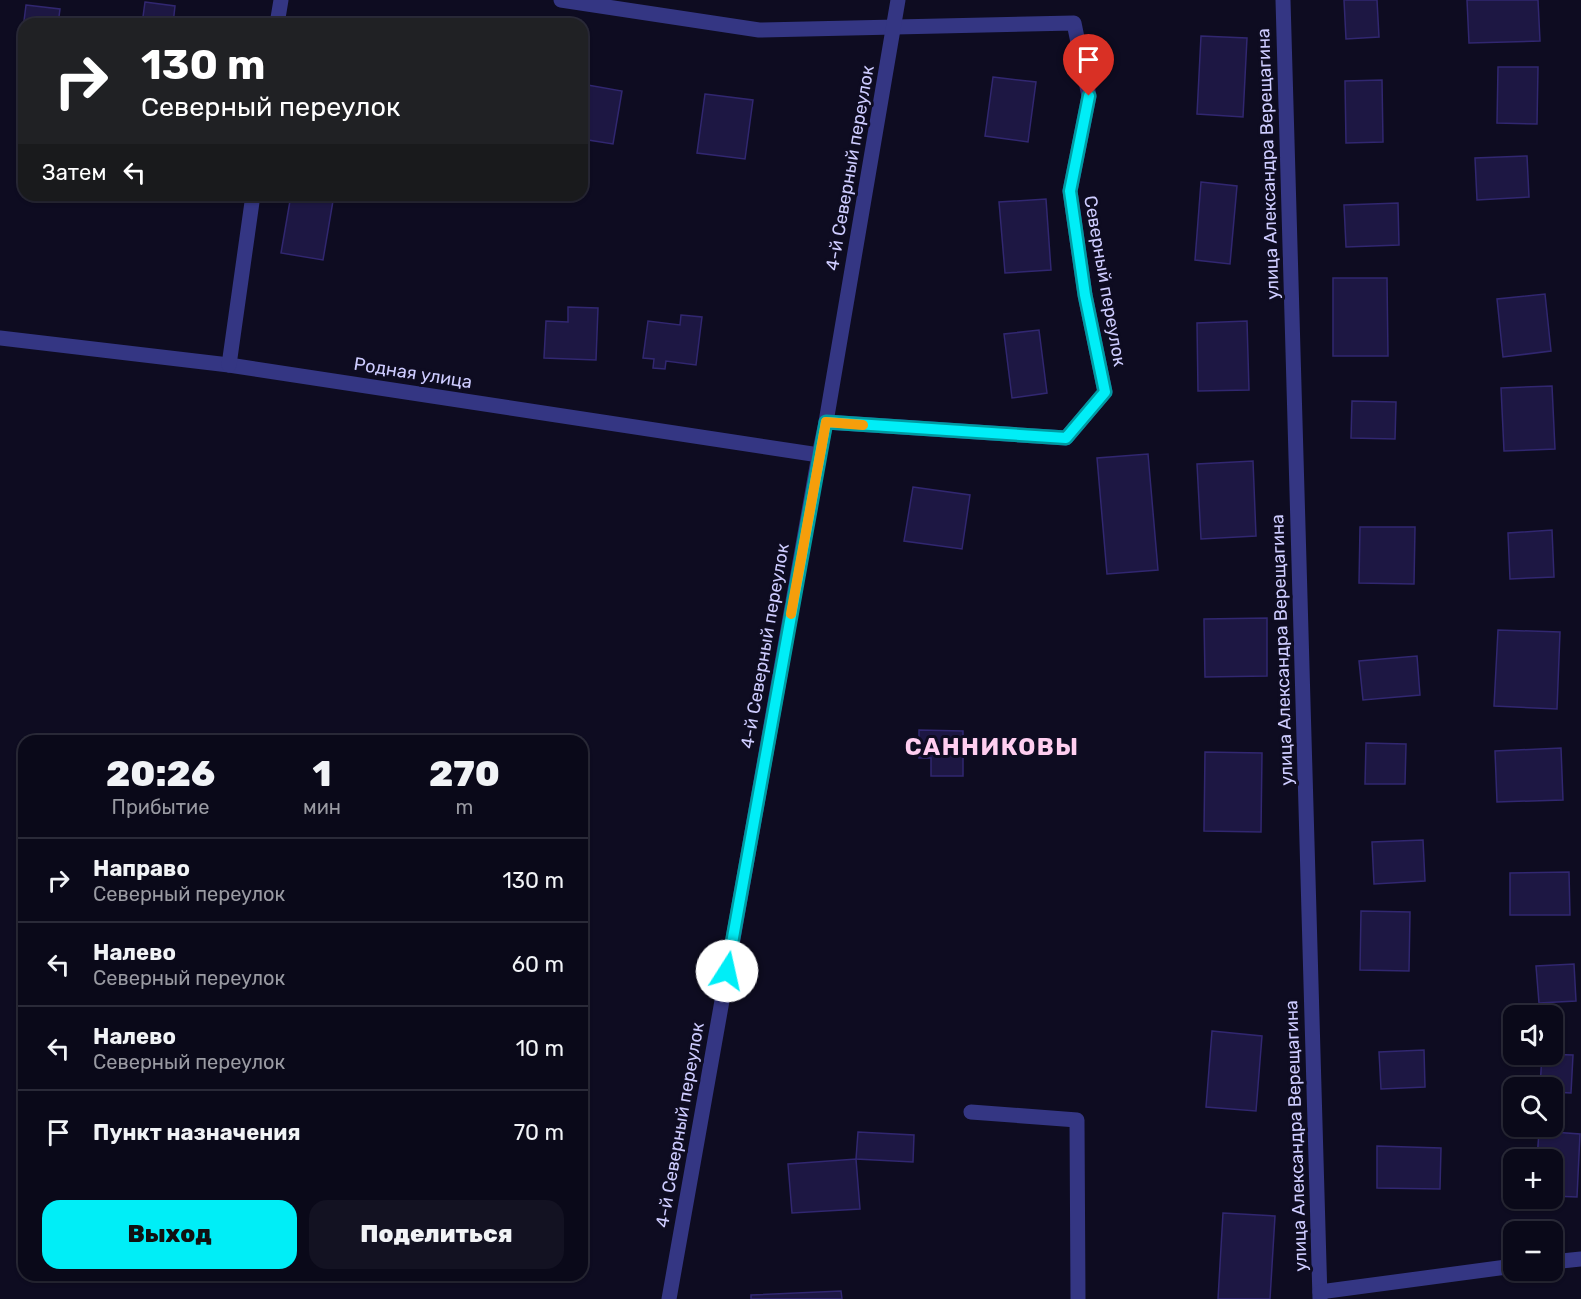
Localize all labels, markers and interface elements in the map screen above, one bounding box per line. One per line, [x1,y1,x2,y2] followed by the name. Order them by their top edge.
[1252,28,1284,300] street label: улица Александра Верещагина
[1063,34,1114,96] pin
[141,40,266,90] text: 130 m
[42,42,120,120] icon: right
[1072,43,1105,76] icon: arrive
[821,63,879,272] street label: 4-й Северный переулок
[141,91,400,123] text: Северный переулок
[118,156,151,189] icon: left
[42,159,106,186] text: Затем
[1079,194,1131,368] street label: Северный переулок
[352,353,474,393] street label: Родная улица
[1266,514,1298,786] street label: улица Александра Верещагина
[736,541,794,750] street label: 4-й Северный переулок
[905,733,1079,761] district label: САННИКОВЫ
[106,752,215,795] text: 20:26
[313,752,331,795] text: 1
[429,752,500,795] text: 270
[112,795,209,819] text: Прибытие
[303,795,341,819] text: мин
[456,795,473,819] text: m
[93,855,190,882] text: Направо
[42,864,75,897] icon: right
[502,867,564,894] text: 130 m
[93,882,285,906] text: Северный переулок
[93,939,176,966] text: Налево
[695,939,759,1003] position arrow
[42,948,75,981] icon: left
[512,951,564,978] text: 60 m
[93,966,285,990] text: Северный переулок
[1280,1000,1312,1272] street label: улица Александра Верещагина
[1503,1005,1563,1281] map controls
[1503,1005,1563,1065] button: sound
[651,1020,709,1229] street label: 4-й Северный переулок
[93,1023,176,1050] text: Налево
[42,1032,75,1065] icon: left
[516,1035,564,1062] text: 10 m
[93,1050,285,1074] text: Северный переулок
[1503,1077,1563,1137] button: search
[42,1116,75,1149] icon: arrive
[93,1119,301,1146] text: Пункт назначения
[514,1119,564,1146] text: 70 m
[1503,1149,1563,1209] button: +
[42,1200,297,1269] button: Выход
[309,1200,564,1269] button: Поделиться
[1503,1221,1563,1281] button: −

